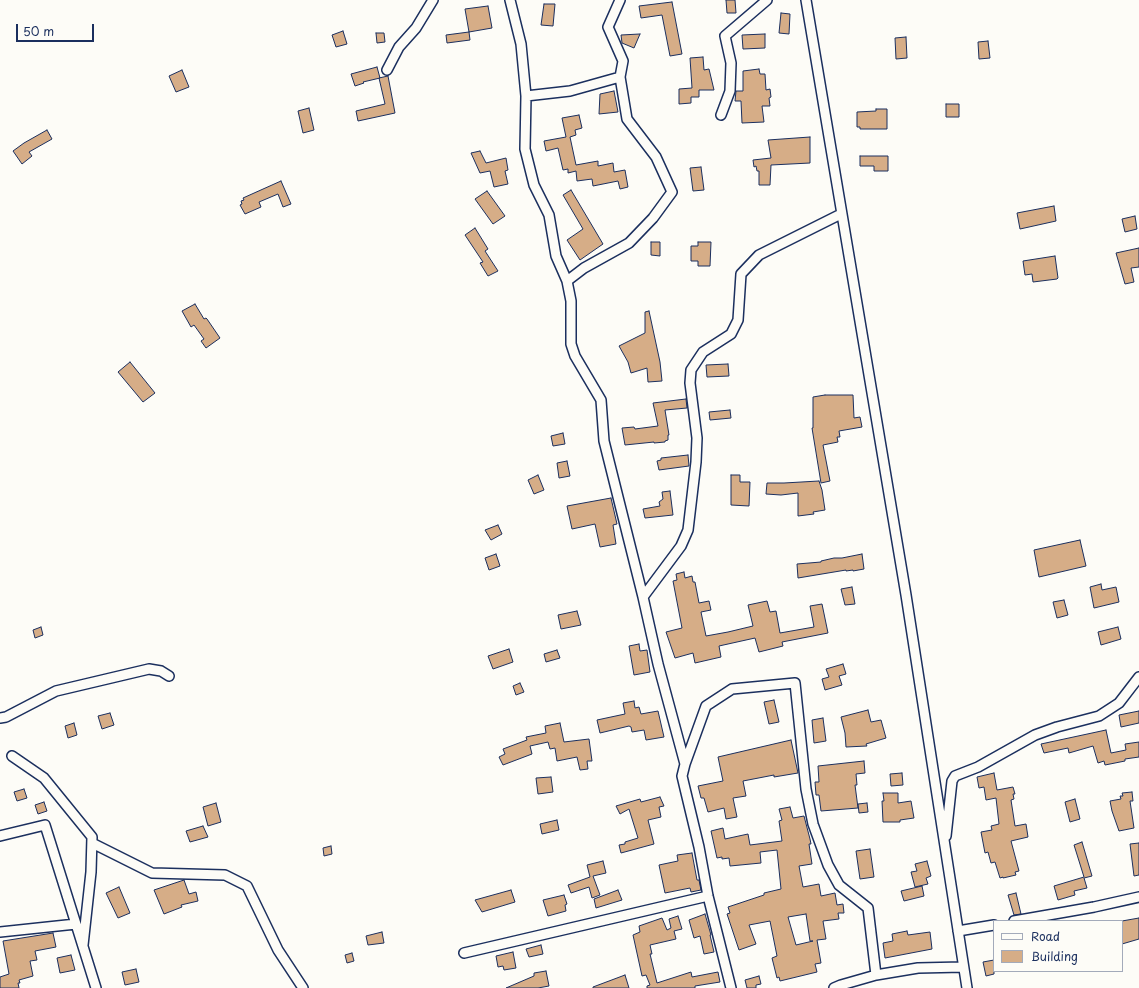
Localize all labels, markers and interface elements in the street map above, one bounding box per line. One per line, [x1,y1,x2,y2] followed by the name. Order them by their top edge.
[18,16,96,42] scale bar
[23,22,54,40] text: 50 m
[993,920,1123,972] legend
[1031,927,1060,945] text: Road
[1031,947,1078,965] text: Building

